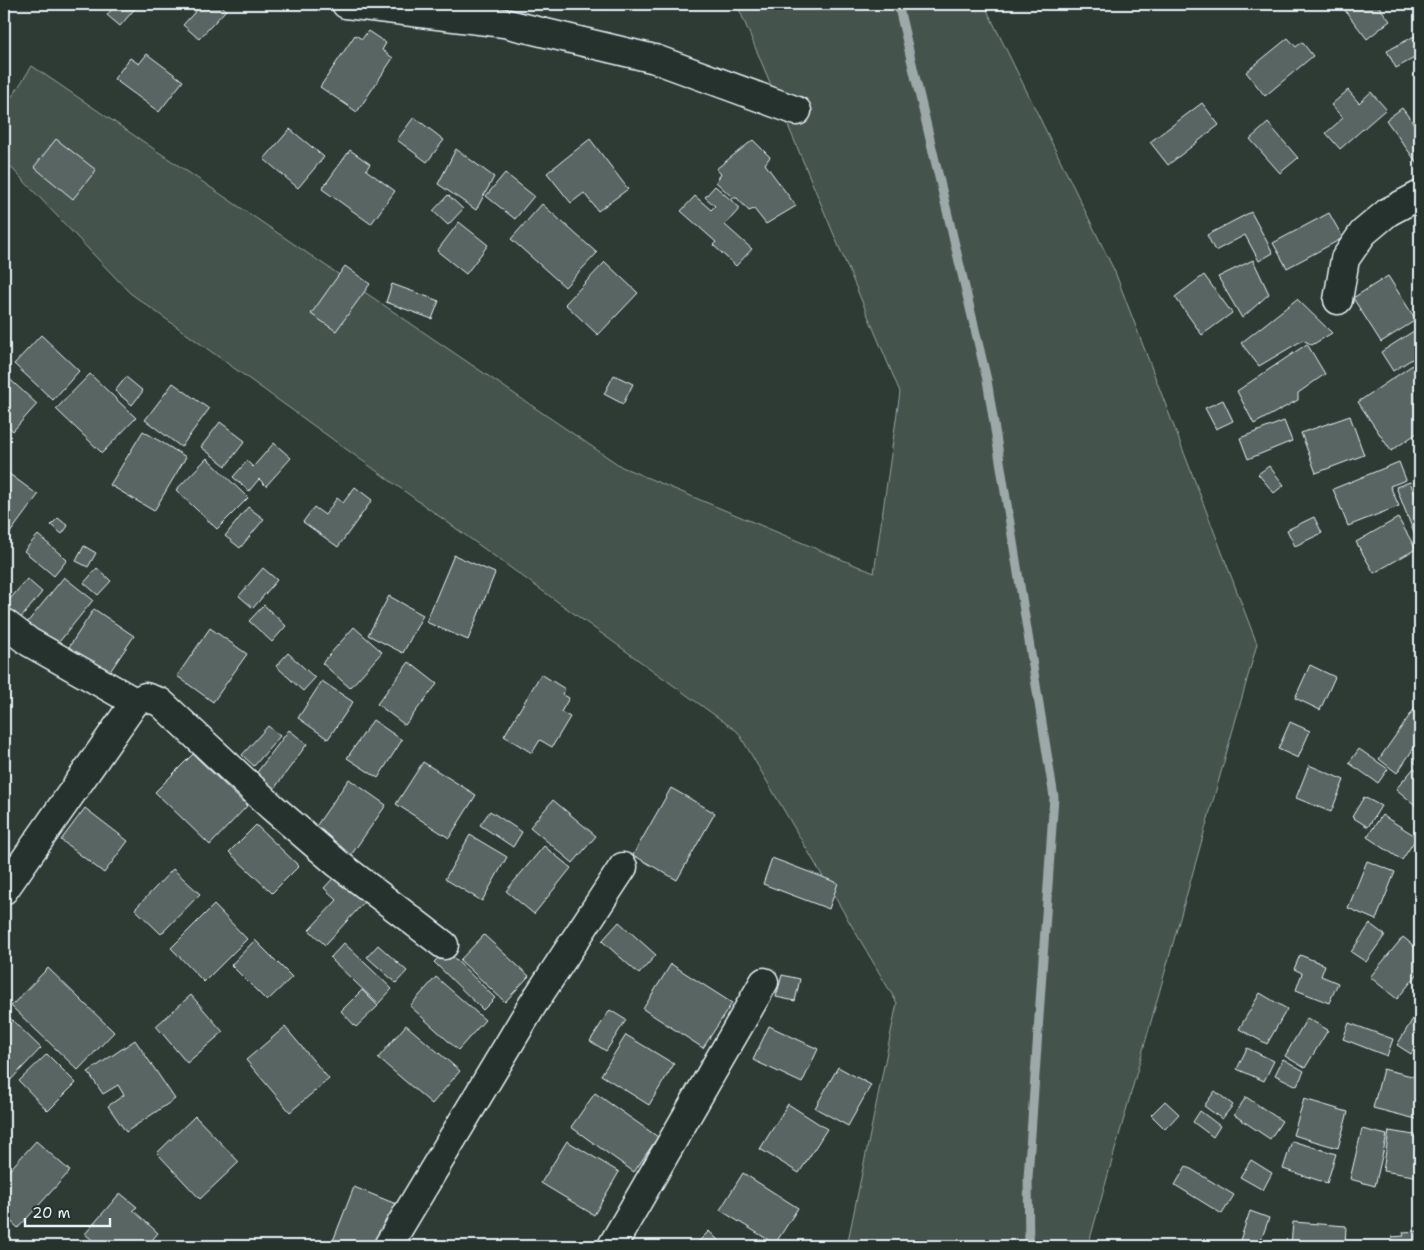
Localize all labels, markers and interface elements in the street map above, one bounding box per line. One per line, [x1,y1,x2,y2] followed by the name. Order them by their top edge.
[25,1195,110,1227] scale bar
[32,1203,71,1223] text: 20 m

